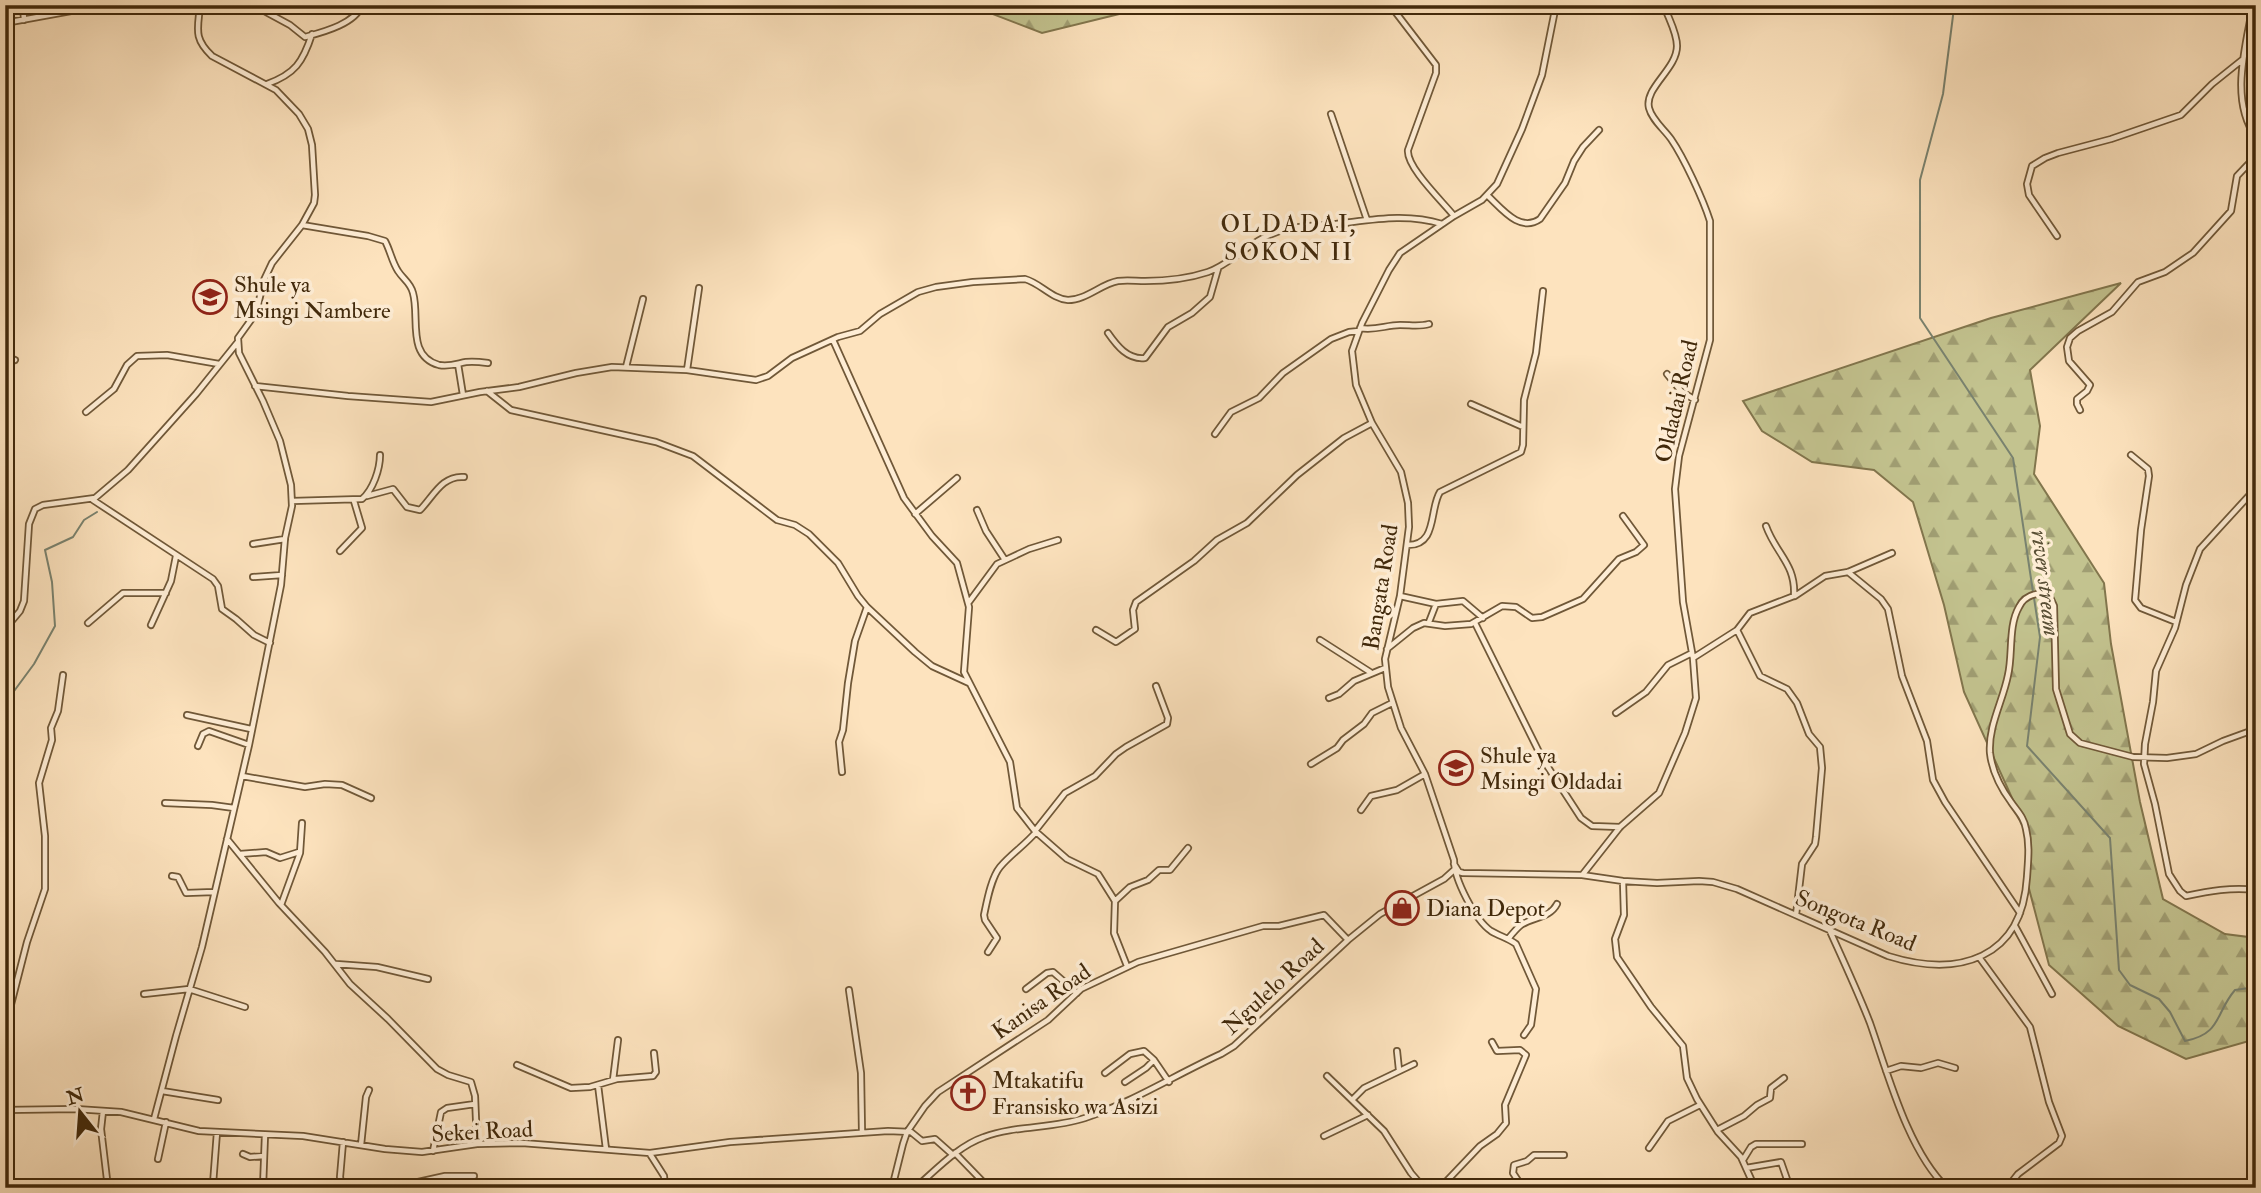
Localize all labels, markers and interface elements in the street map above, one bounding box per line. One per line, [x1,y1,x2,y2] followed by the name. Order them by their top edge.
[1221,209,1357,268] district label: OLDADAI, SOKON II
[234,270,391,325] place label: Shule ya Msingi Nambere
[191,278,229,316] school or university icon: Shule ya Msingi Nambere
[1648,337,1705,465] street label: Oldadai Road
[1356,522,1405,652] street label: Bangata Road
[2024,528,2067,638] water label: river stream
[1480,741,1622,796] place label: Shule ya Msingi Oldadai
[1437,749,1475,787] school or university icon: Shule ya Msingi Oldadai
[1791,883,1921,958] street label: Songota Road
[1383,889,1421,927] shop icon: Diana Depot
[1426,894,1545,924] place label: Diana Depot
[1216,932,1330,1041] street label: Ngulelo Road
[986,957,1096,1046] street label: Kanisa Road
[992,1066,1158,1121] place label: Mtakatifu Fransisko wa Asizi
[949,1074,987,1112] church icon: Mtakatifu Fransisko wa Asizi
[46,1078,116,1148] north arrow
[63,1082,88,1111] text: N
[430,1114,534,1149] street label: Sekei Road

